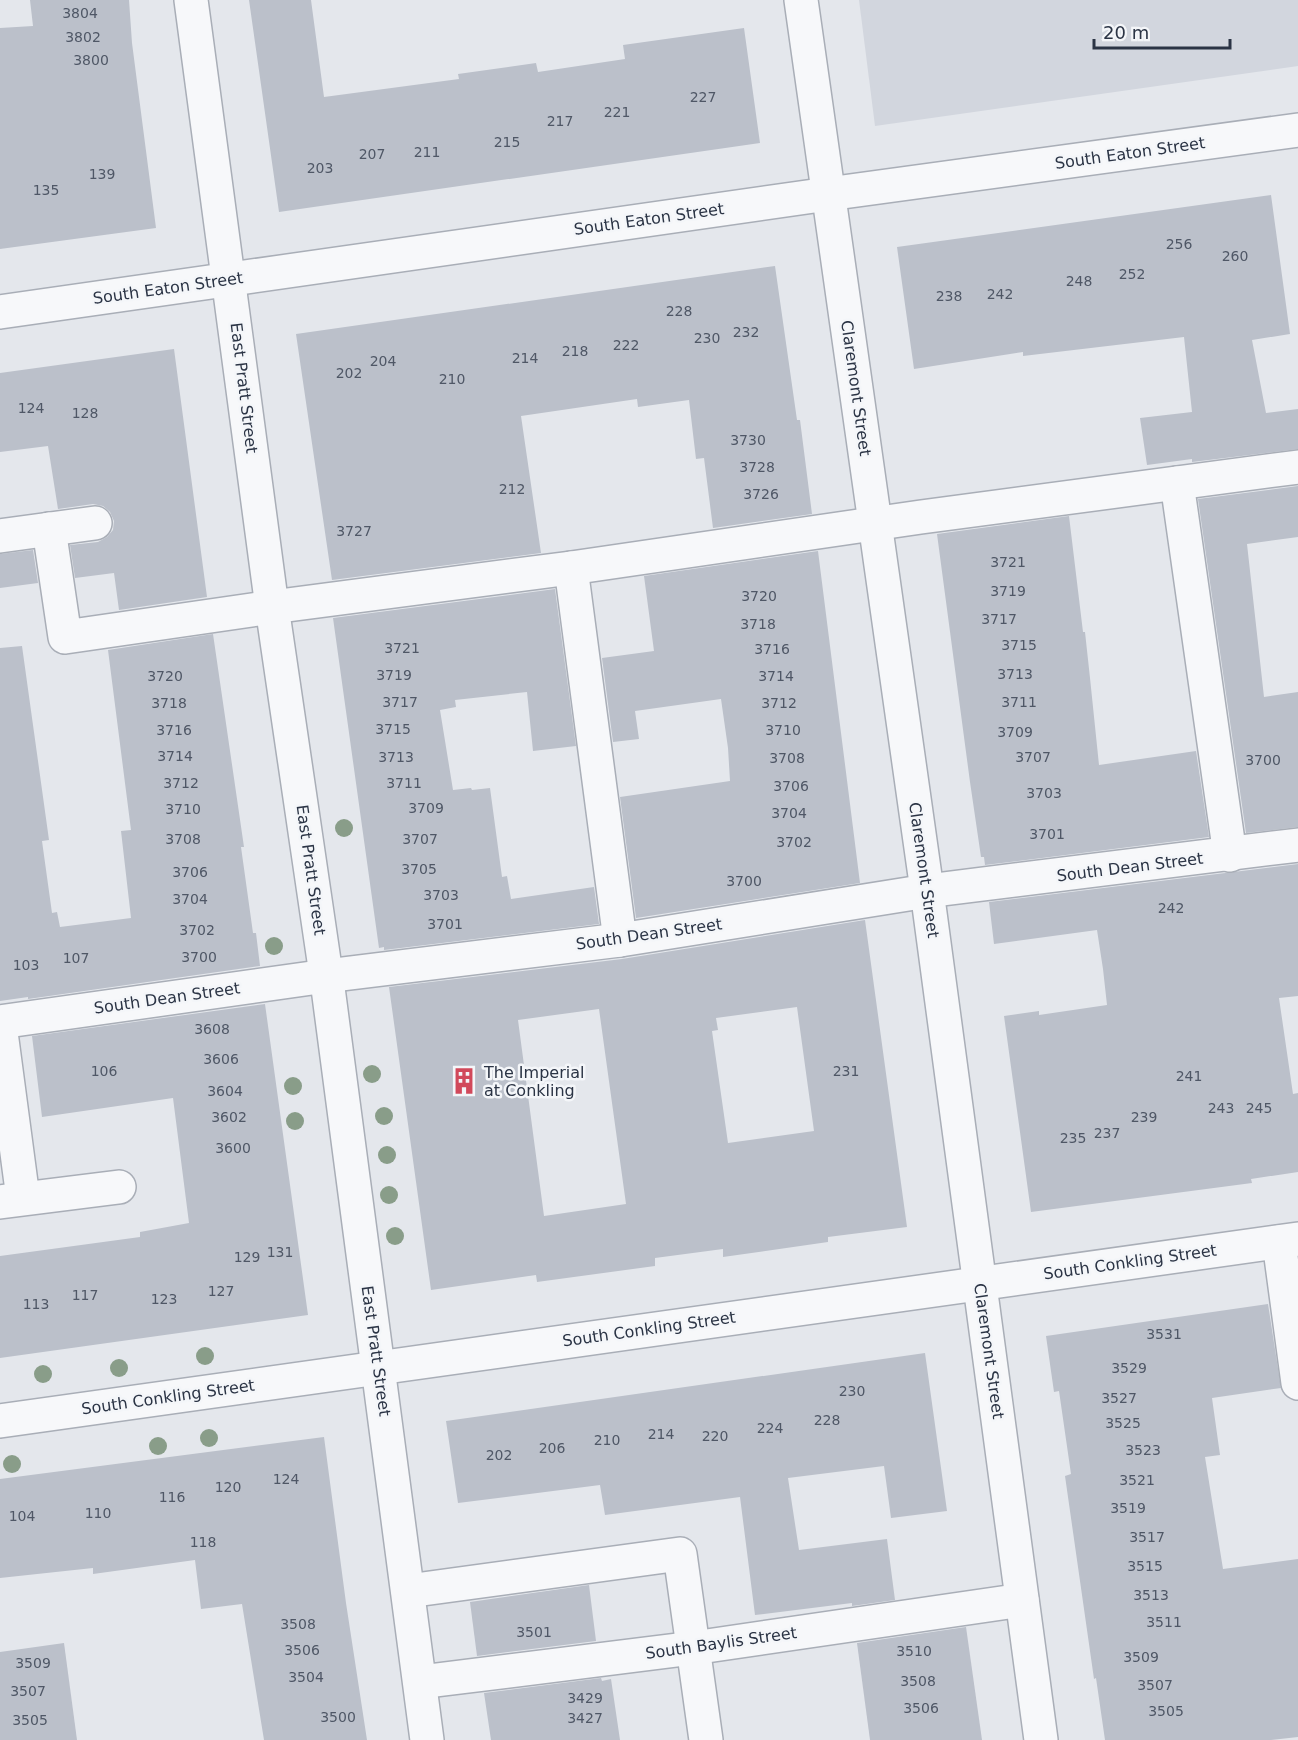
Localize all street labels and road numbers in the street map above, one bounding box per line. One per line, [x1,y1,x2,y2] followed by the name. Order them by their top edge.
[1054,133,1206,173] street label: South Eaton Street
[573,199,725,239] street label: South Eaton Street
[92,268,244,308] street label: South Eaton Street
[837,319,875,457] street label: Claremont Street
[227,322,261,454] street label: East Pratt Street
[905,801,943,939] street label: Claremont Street
[292,804,330,936] street label: East Pratt Street
[1056,849,1204,885] street label: South Dean Street
[575,914,723,954] street label: South Dean Street
[93,978,241,1018] street label: South Dean Street
[1042,1240,1218,1284] street label: South Conkling Street
[970,1282,1008,1420] street label: Claremont Street
[357,1285,395,1417] street label: East Pratt Street
[561,1307,737,1351] street label: South Conkling Street
[80,1375,256,1419] street label: South Conkling Street
[644,1623,798,1663] street label: South Baylis Street

